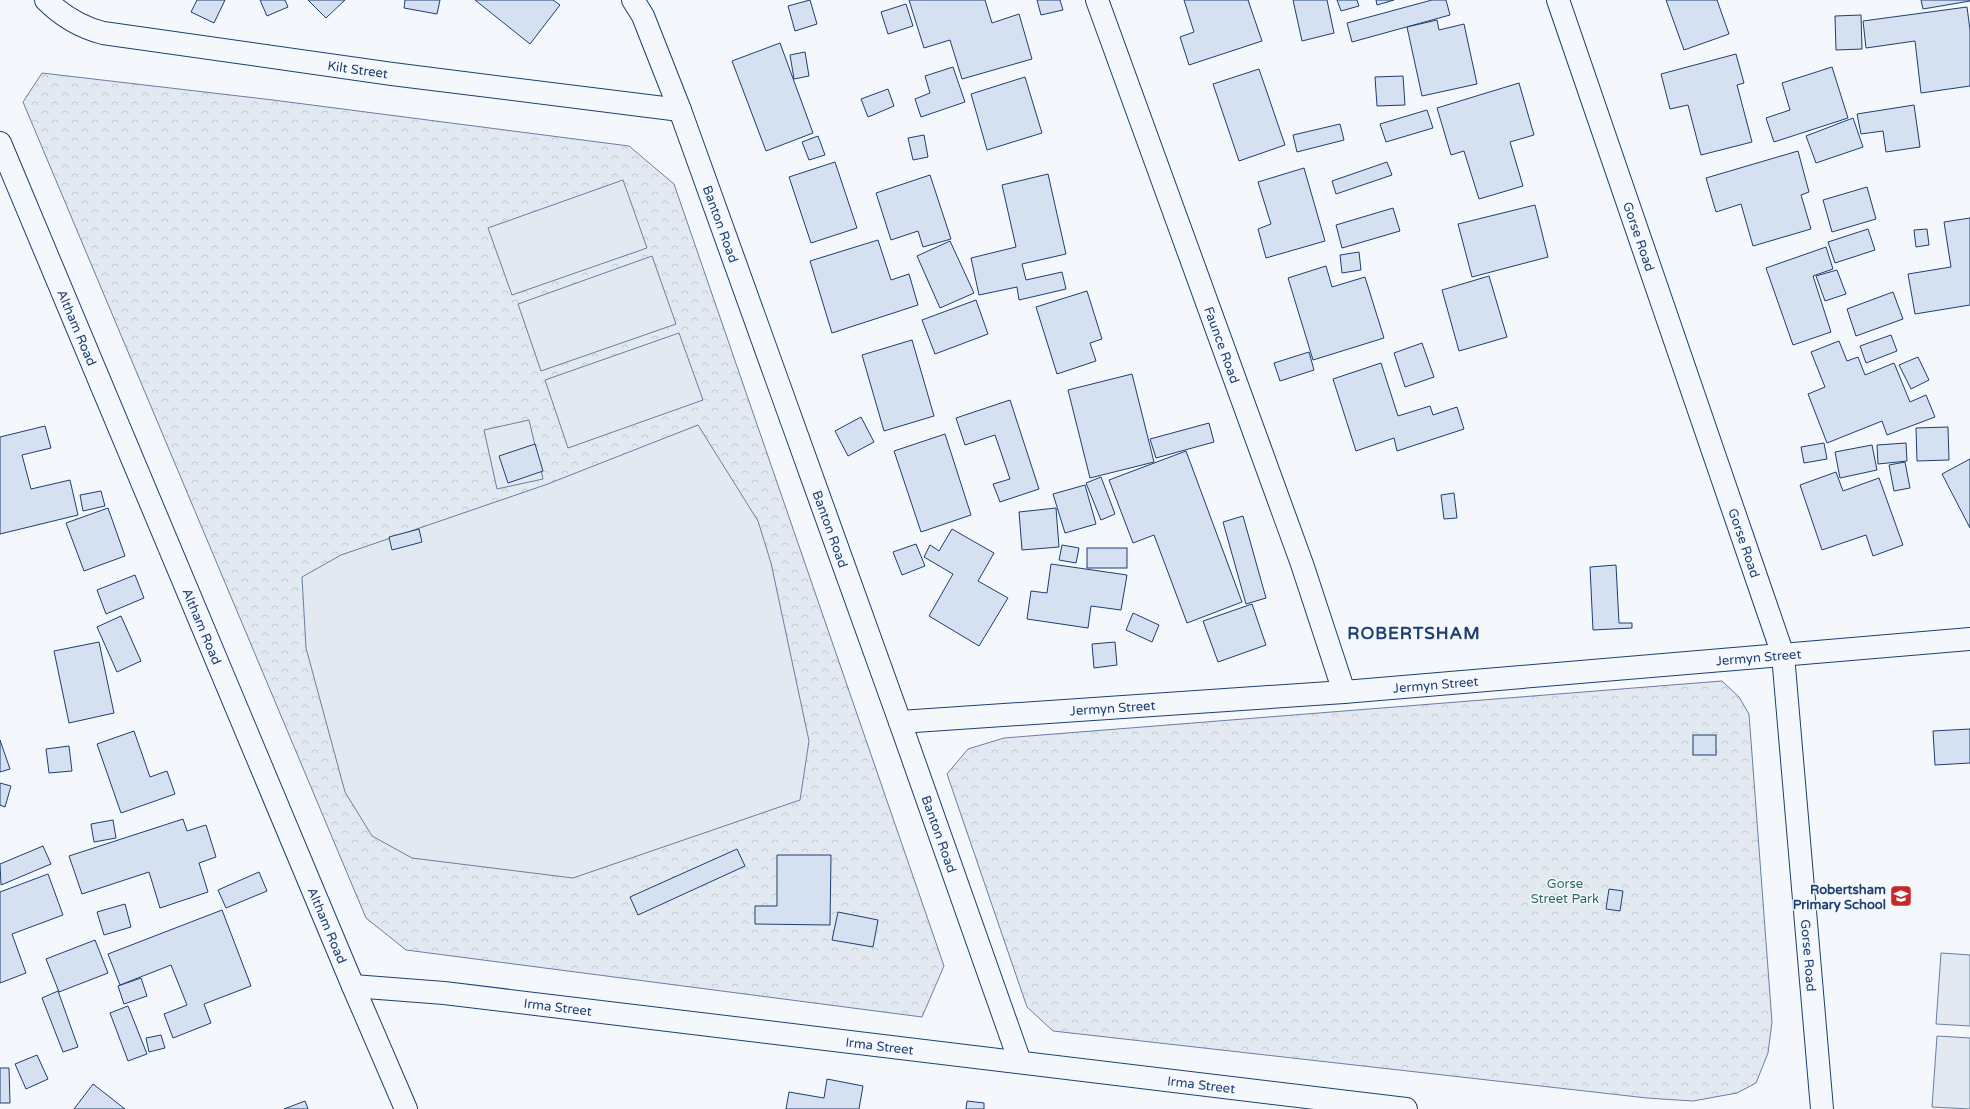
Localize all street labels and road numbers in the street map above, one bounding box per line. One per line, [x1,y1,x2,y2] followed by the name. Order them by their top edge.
[326,58,389,82] street label: Kilt Street
[699,184,741,265] street label: Banton Road
[1619,200,1658,274] street label: Gorse Road
[53,287,99,368] street label: Altham Road
[1200,305,1243,386] street label: Faunce Road
[808,488,851,570] street label: Banton Road
[1724,506,1763,580] street label: Gorse Road
[178,586,225,667] street label: Altham Road
[1715,646,1802,669] street label: Jermyn Street
[1392,674,1479,697] street label: Jermyn Street
[1069,698,1156,720] street label: Jermyn Street
[918,794,960,875] street label: Banton Road
[304,885,350,966] street label: Altham Road
[1797,919,1819,992] street label: Gorse Road
[523,996,593,1020] street label: Irma Street
[845,1034,914,1059] street label: Irma Street
[1166,1073,1236,1097] street label: Irma Street

